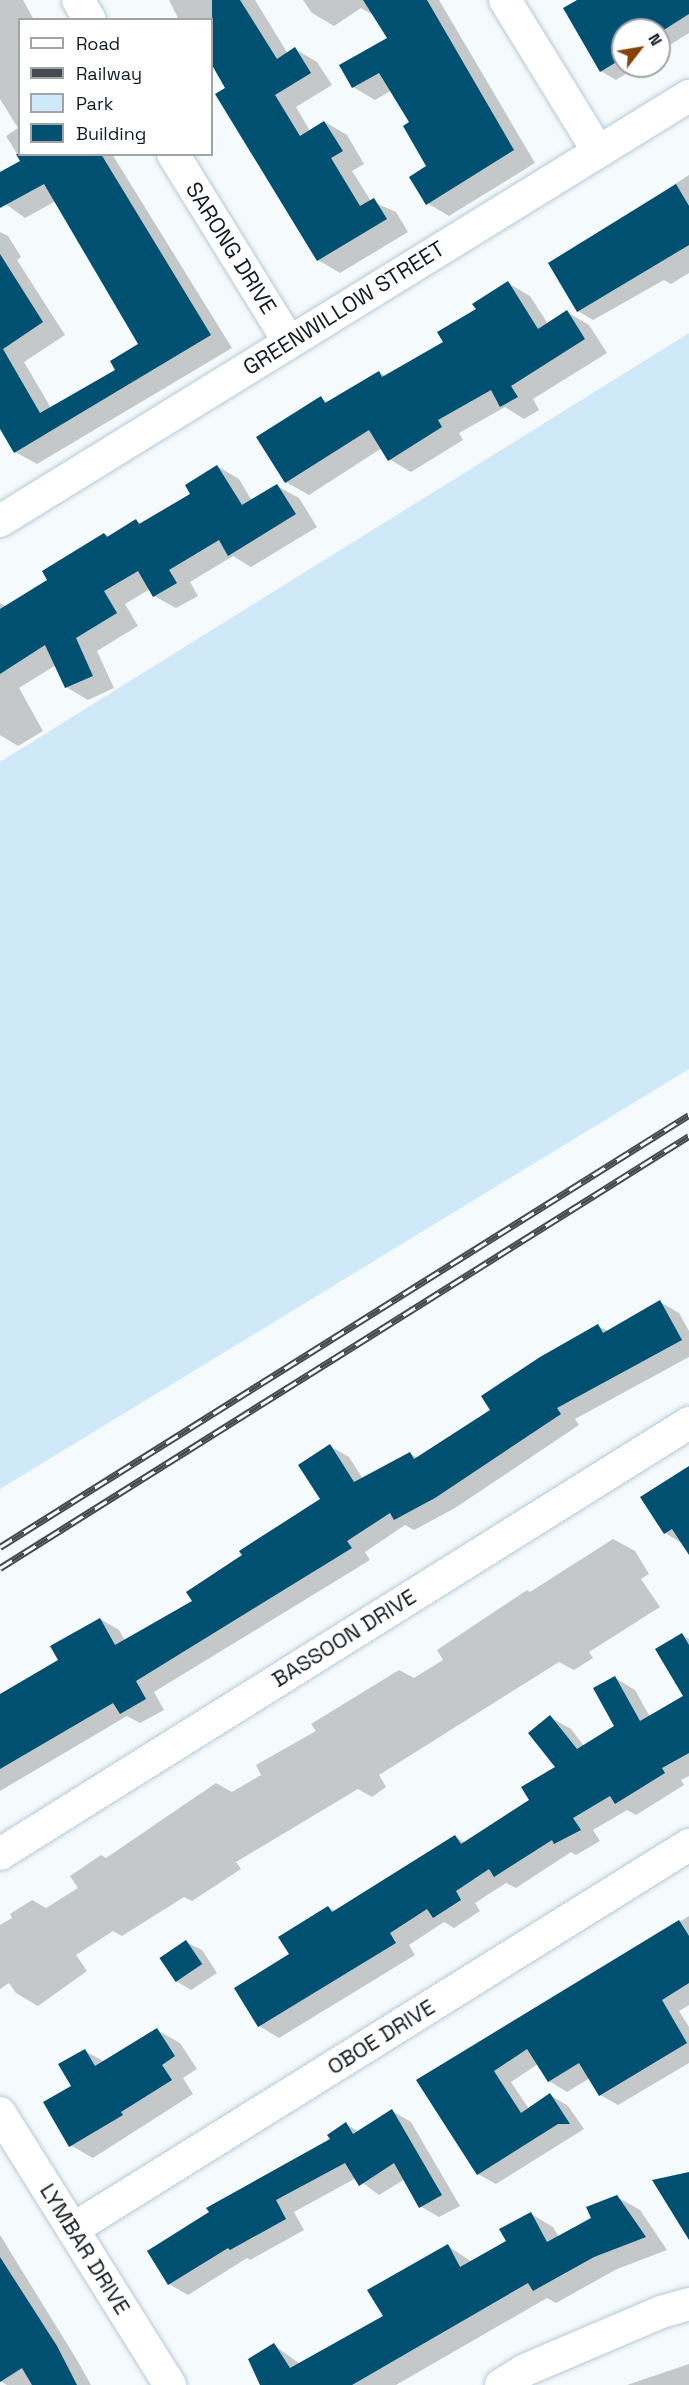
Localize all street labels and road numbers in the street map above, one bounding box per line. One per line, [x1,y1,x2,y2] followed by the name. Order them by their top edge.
[180,177,282,319] street label: SARONG DRIVE
[238,235,450,381] street label: GREENWILLOW STREET
[267,1583,421,1693] street label: BASSOON DRIVE
[323,1994,439,2080] street label: OBOE DRIVE
[34,2179,136,2319] street label: LYMBAR DRIVE

